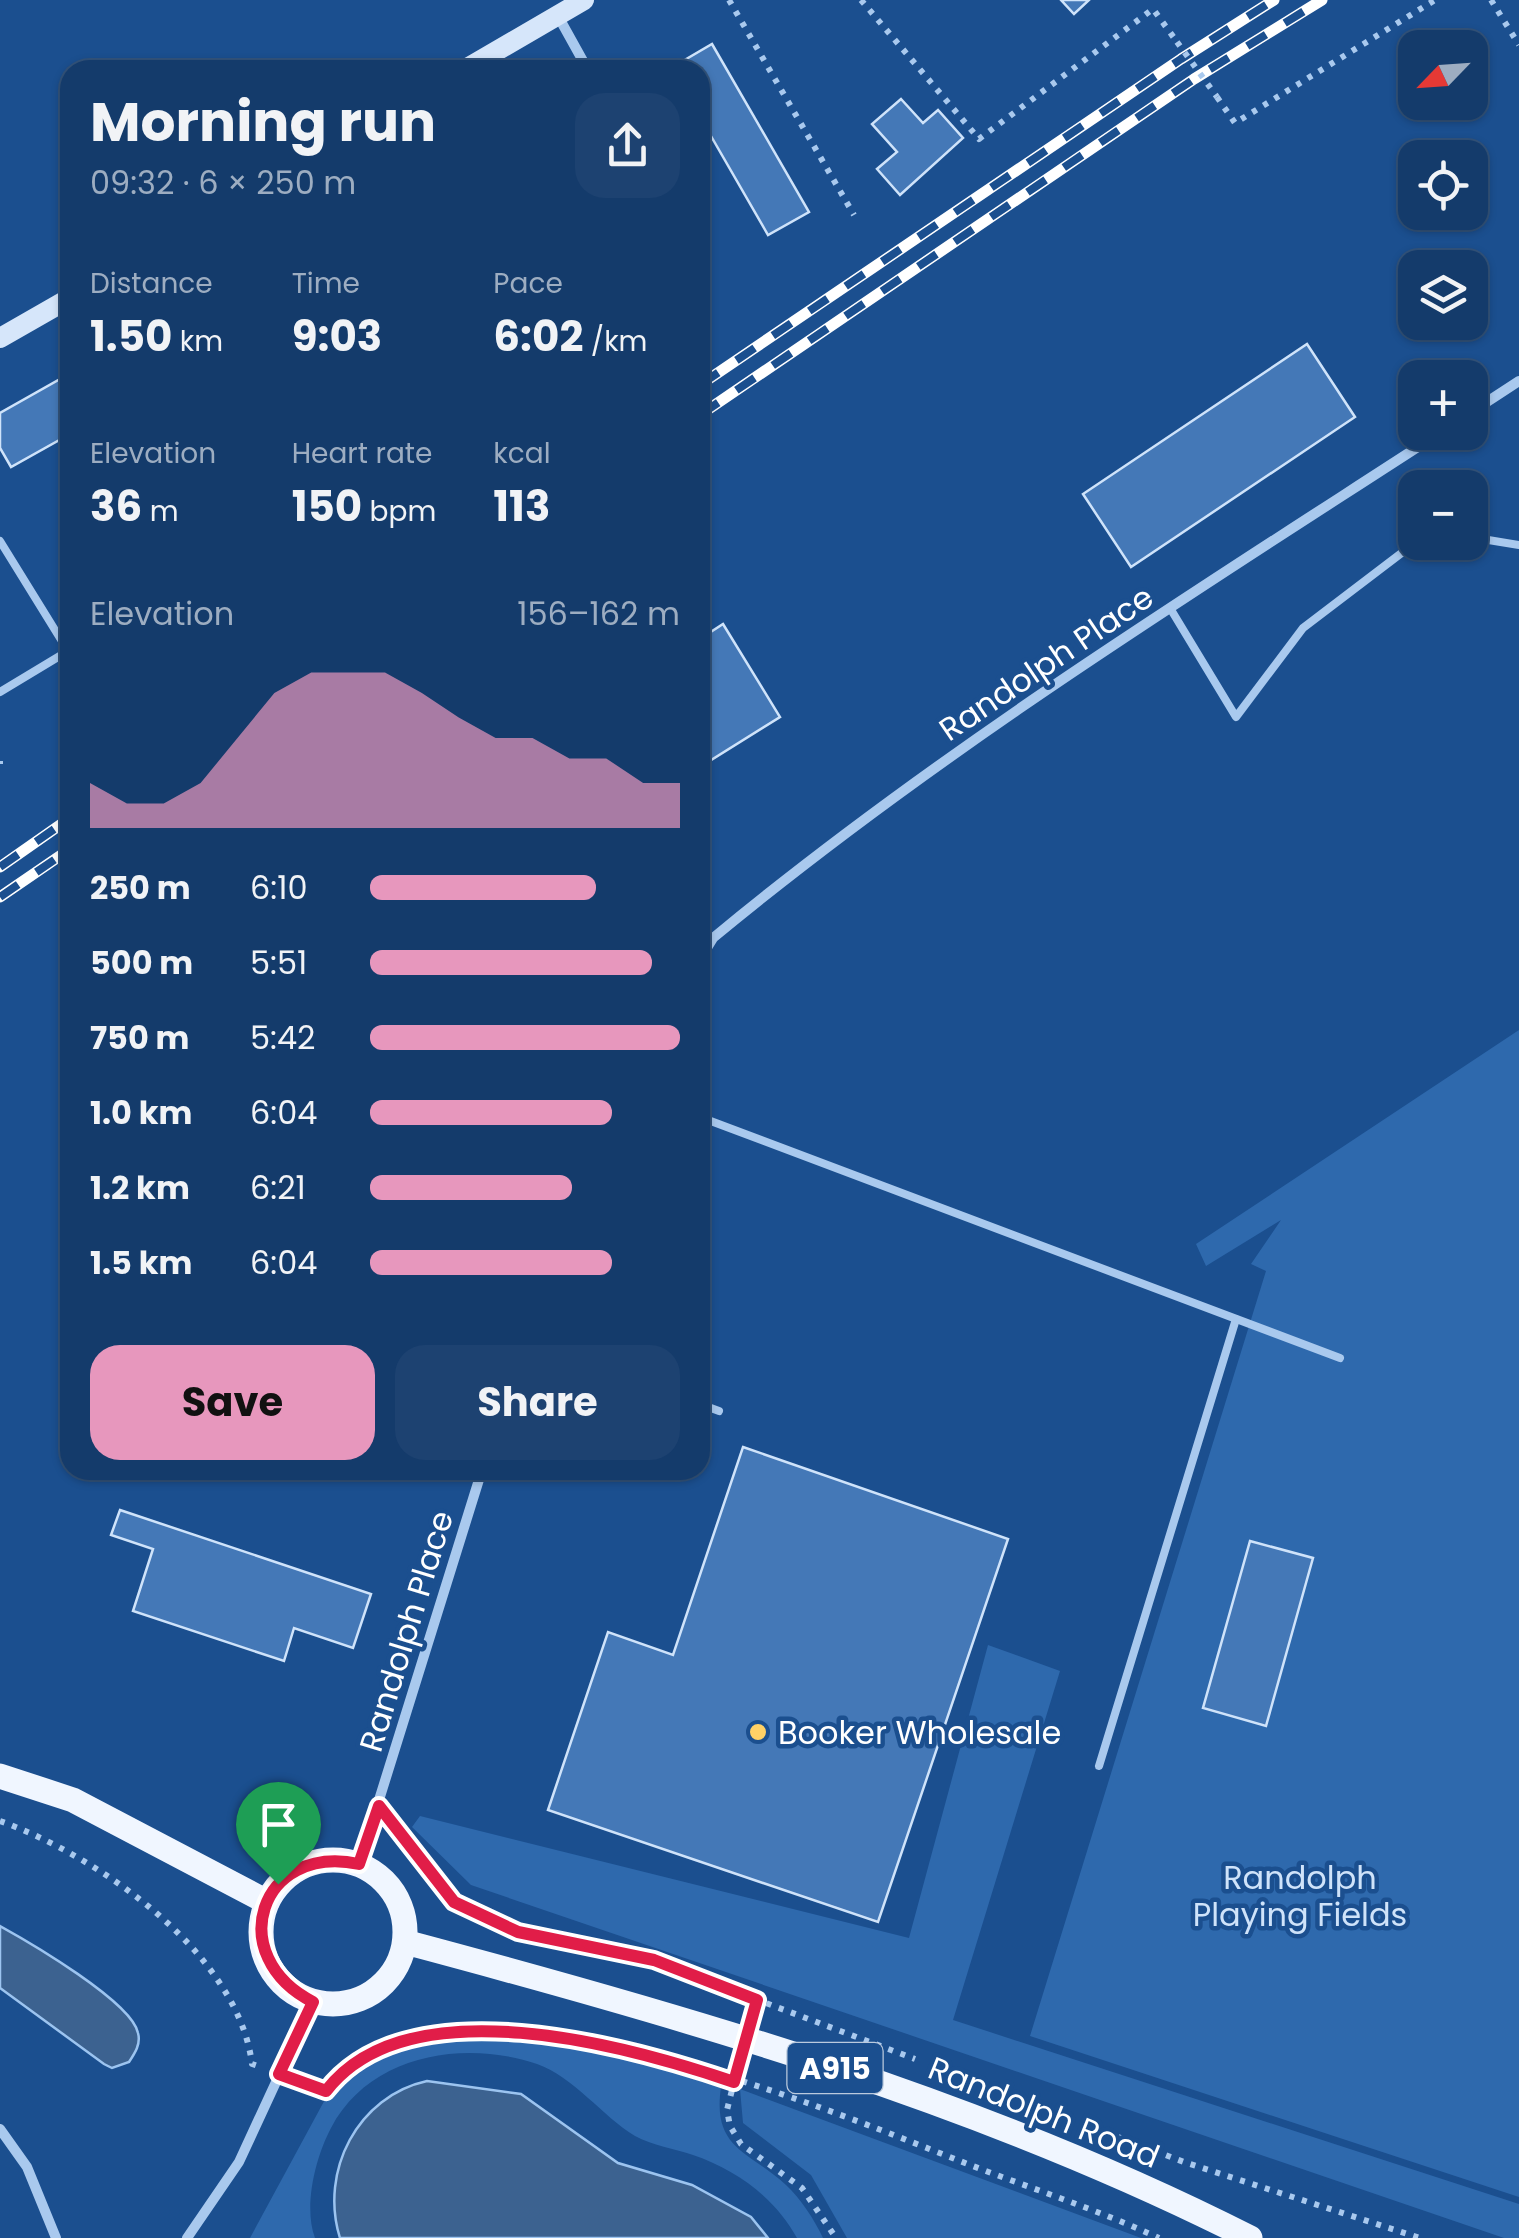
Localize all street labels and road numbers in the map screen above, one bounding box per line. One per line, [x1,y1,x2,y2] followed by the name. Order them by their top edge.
[930,575,1162,751] street label: Randolph Place
[348,1505,464,1757] street label: Randolph Place
[788,2043,882,2093] road number: A915
[922,2045,1166,2179] street label: Randolph Road

